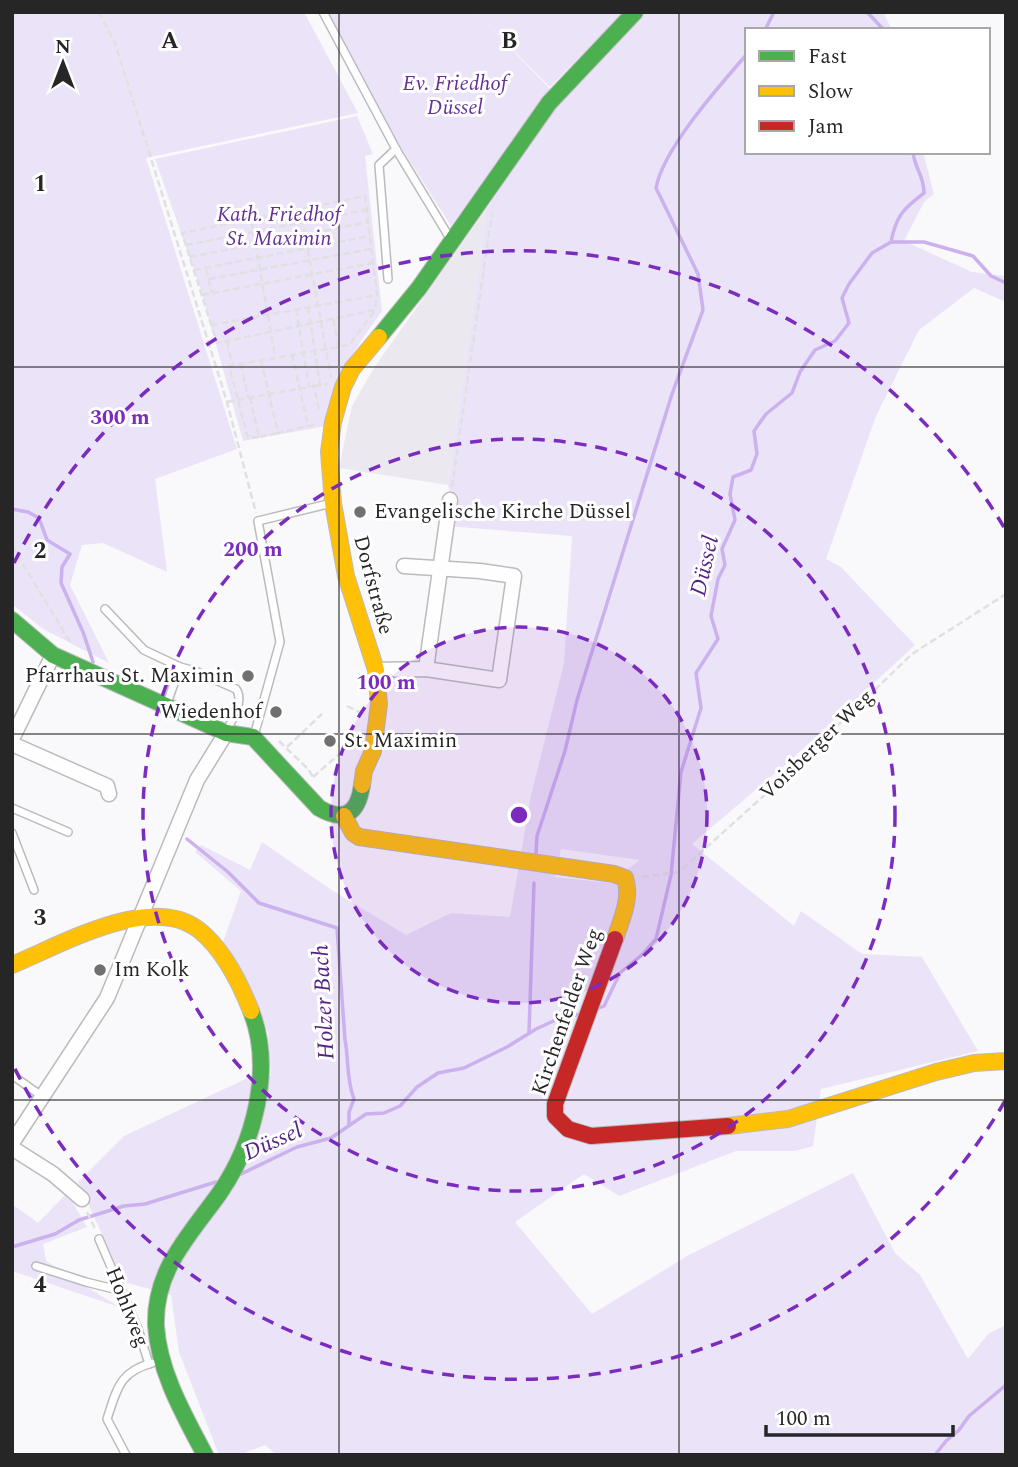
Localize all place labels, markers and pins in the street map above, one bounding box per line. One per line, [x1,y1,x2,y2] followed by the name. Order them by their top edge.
[374,496,631,528] place label: Evangelische Kirche Düssel
[352,504,368,520] marker: Evangelische Kirche Düssel
[25,660,234,692] place label: Pfarrhaus St. Maximin
[240,668,256,684] marker: Pfarrhaus St. Maximin
[160,696,264,728] place label: Wiedenhof
[268,704,284,720] marker: Wiedenhof
[344,725,457,757] place label: St. Maximin
[322,733,338,749] marker: St. Maximin
[507,803,531,827] centre of rings
[114,954,190,986] place label: Im Kolk
[92,962,108,978] marker: Im Kolk

